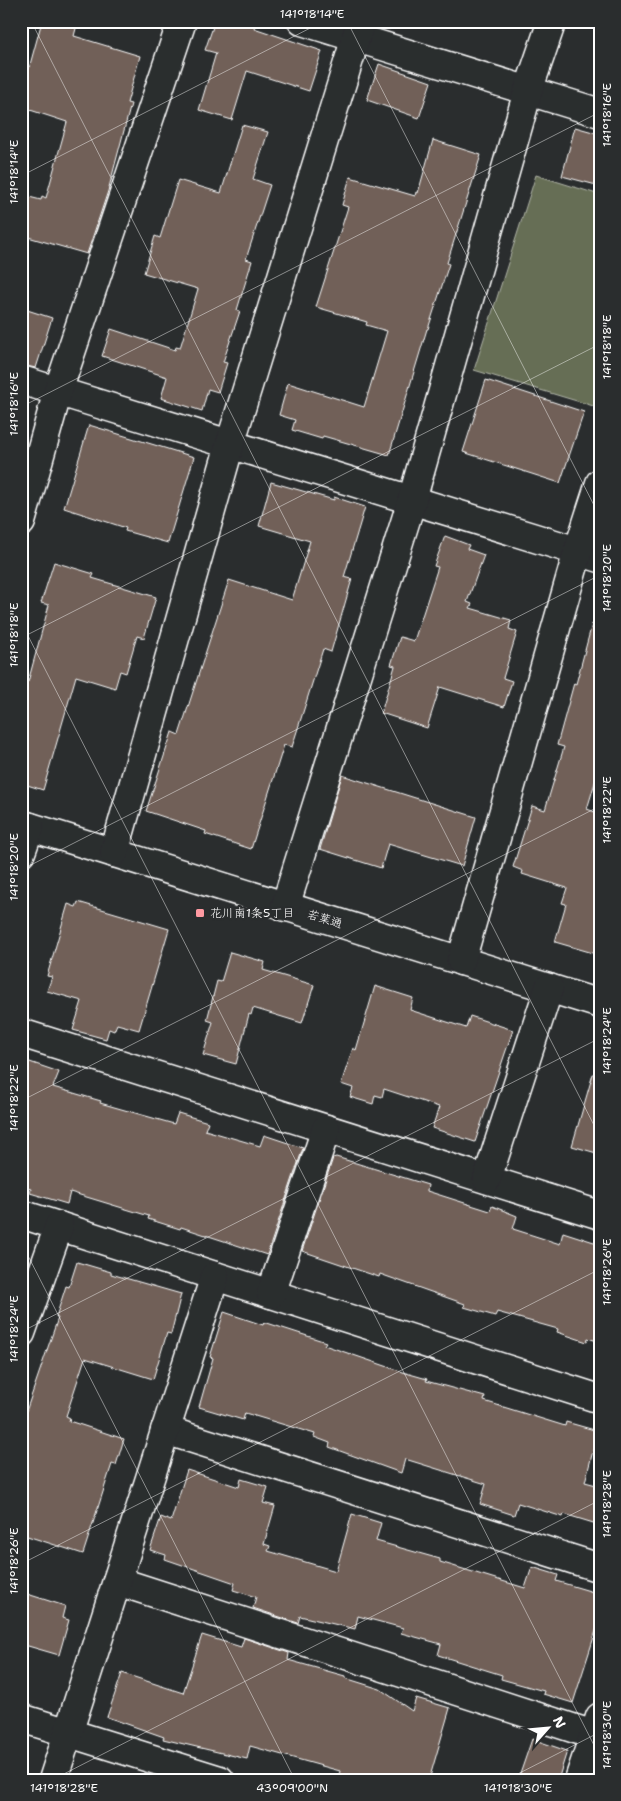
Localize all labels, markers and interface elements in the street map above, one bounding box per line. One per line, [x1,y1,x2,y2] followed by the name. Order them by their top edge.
[280,6,344,22] text: 141°18'14"E
[599,83,615,147] text: 141°18'16"E
[6,140,22,204] text: 141°18'14"E
[599,315,615,379] text: 141°18'18"E
[6,372,22,436] text: 141°18'16"E
[599,544,615,612] text: 141°18'20"E
[6,603,22,667] text: 141°18'18"E
[599,776,615,844] text: 141°18'22"E
[6,833,22,901] text: 141°18'20"E
[210,905,294,921] place label: 花川南1条5丁目
[305,906,345,932] street label: 若葉通
[194,907,206,919] marker: 花川南1条5丁目
[599,1007,615,1075] text: 141°18'24"E
[6,1064,22,1132] text: 141°18'22"E
[599,1238,615,1306] text: 141°18'26"E
[6,1295,22,1363] text: 141°18'24"E
[599,1470,615,1538] text: 141°18'28"E
[6,1527,22,1595] text: 141°18'26"E
[599,1701,615,1769] text: 141°18'30"E
[524,1704,574,1754] north arrow
[549,1713,570,1731] text: N
[30,1780,98,1796] text: 141°18'28"E
[256,1780,328,1796] text: 43°09'00"N
[484,1780,552,1796] text: 141°18'30"E

